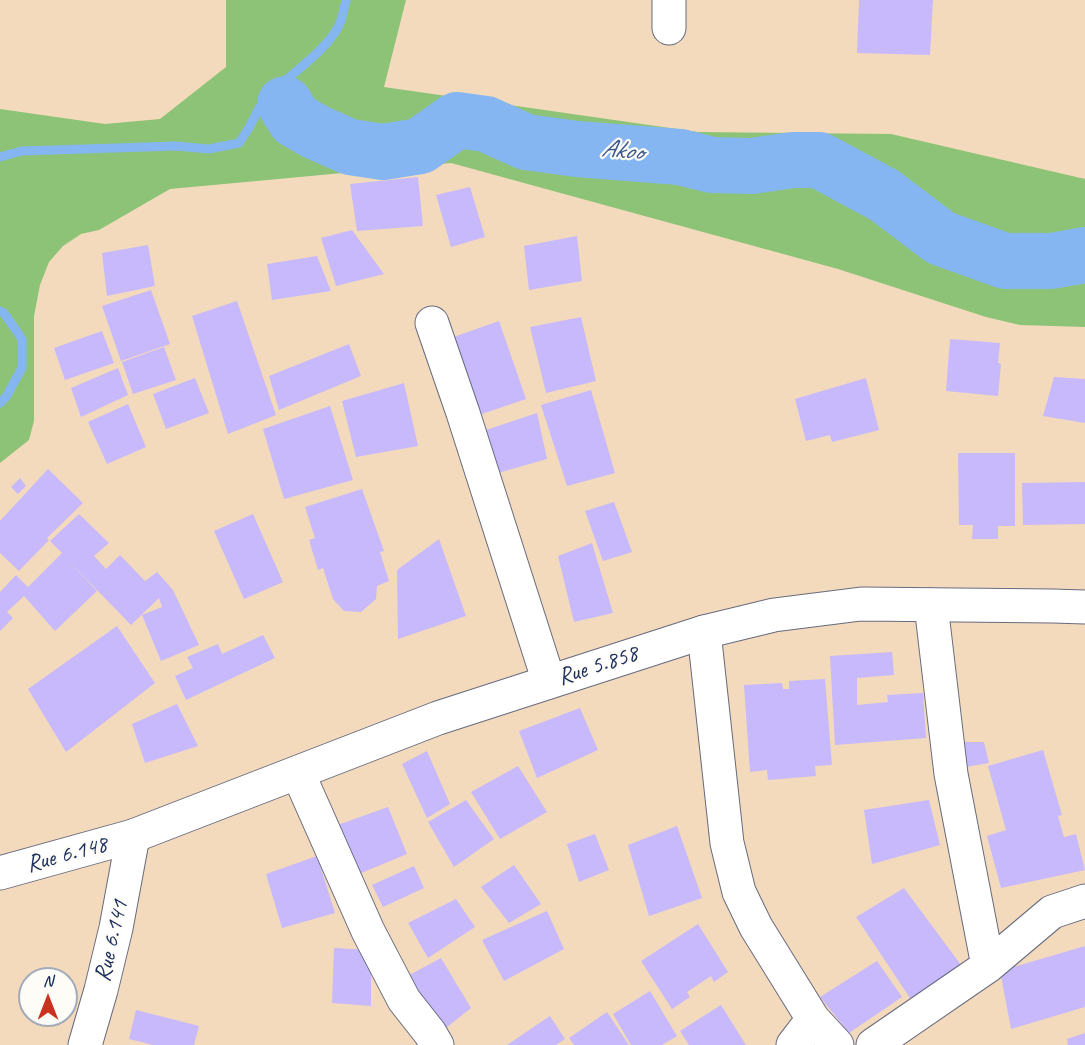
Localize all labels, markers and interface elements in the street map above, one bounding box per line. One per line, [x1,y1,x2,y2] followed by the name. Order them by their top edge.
[600,133,644,169] water label: Akoo
[554,640,642,692] street label: Rue 5.858
[23,830,111,880] street label: Rue 6.148
[89,898,135,984] street label: Rue 6.141
[18,967,78,1027] north arrow
[43,971,53,991] text: N

